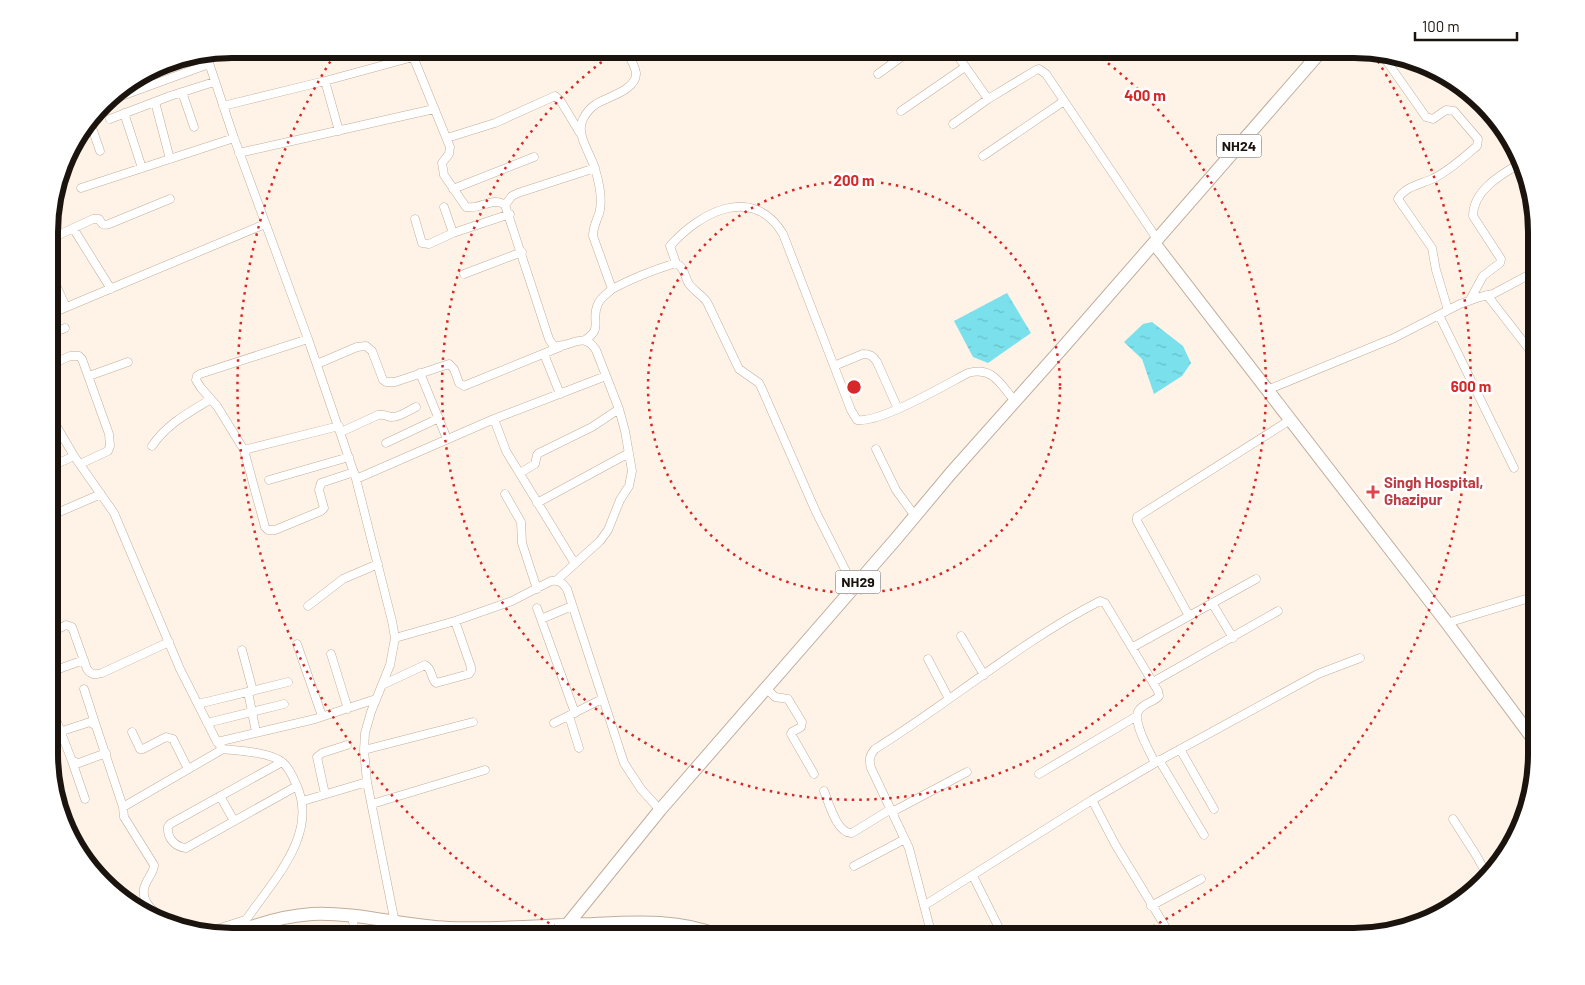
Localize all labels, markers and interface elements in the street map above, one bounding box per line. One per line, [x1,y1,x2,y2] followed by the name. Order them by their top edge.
[1415,10,1518,42] scale bar
[1422,17,1460,35] text: 100 m
[1124,86,1166,104] text: 400 m
[1216,134,1262,158] road number: NH24
[833,171,875,189] text: 200 m
[1451,377,1491,395] text: 600 m
[845,378,863,396] centre of rings
[1384,473,1483,508] place label: Singh Hospital, Ghazipur
[1366,485,1380,499] marker: Singh Hospital, Ghazipur
[836,570,880,594] road number: NH29

